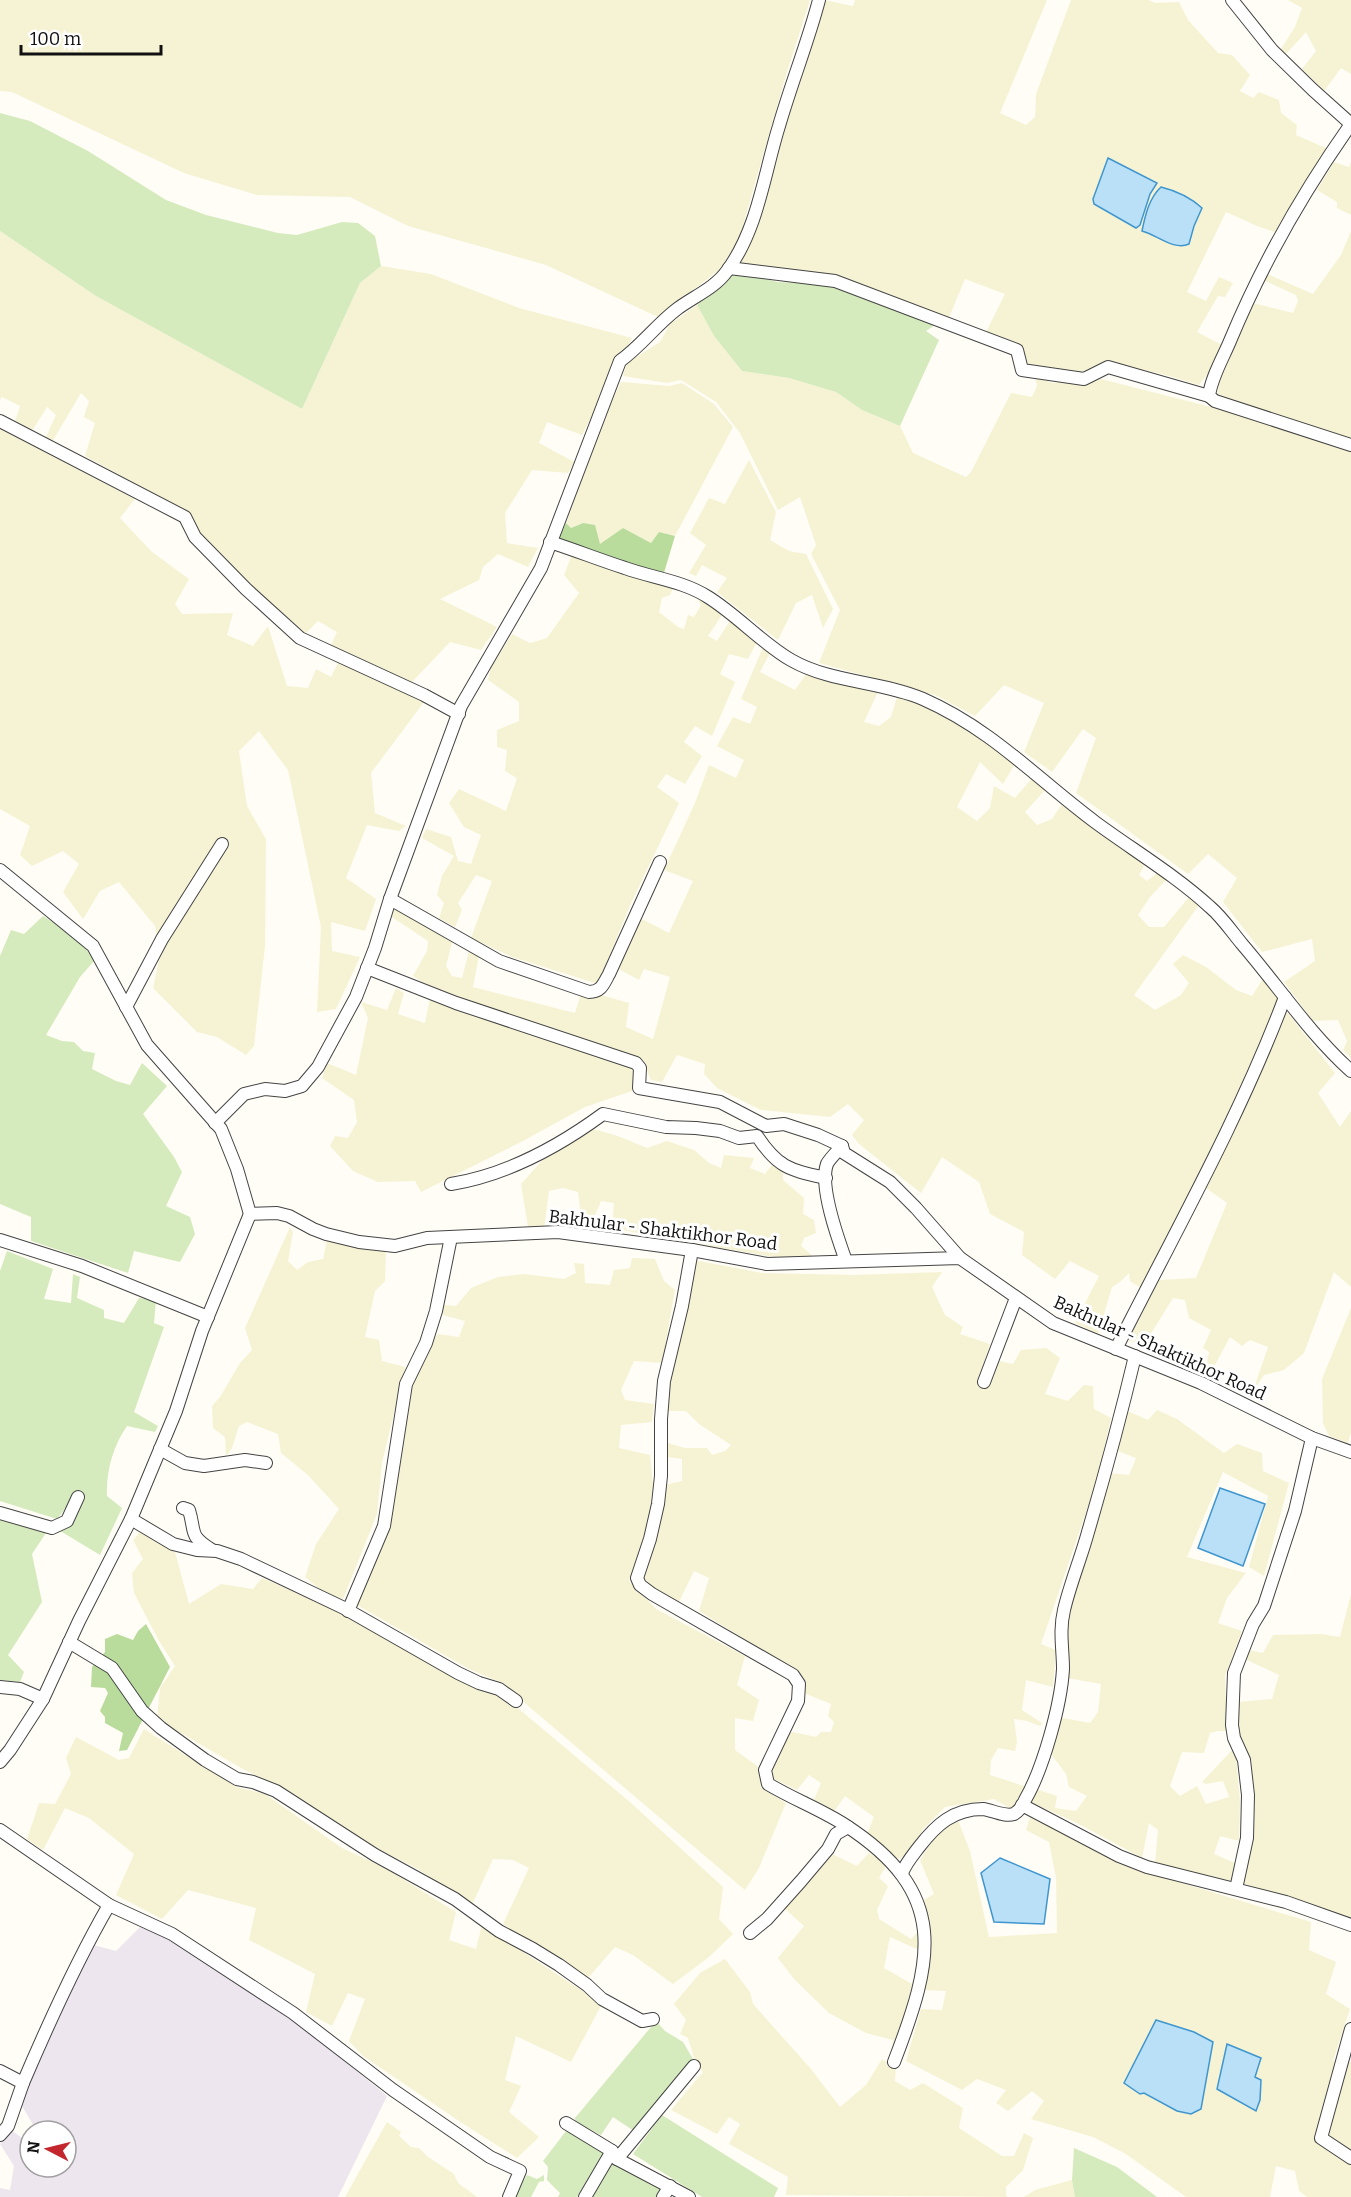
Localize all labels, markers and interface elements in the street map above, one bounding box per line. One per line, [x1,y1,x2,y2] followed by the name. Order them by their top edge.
[21,18,160,56] scale bar
[30,28,81,50] text: 100 m
[547,1205,779,1255] street label: Bakhular - Shaktikhor Road
[1050,1291,1270,1405] street label: Bakhular - Shaktikhor Road
[18,2119,78,2179] north arrow
[23,2140,44,2155] text: N

